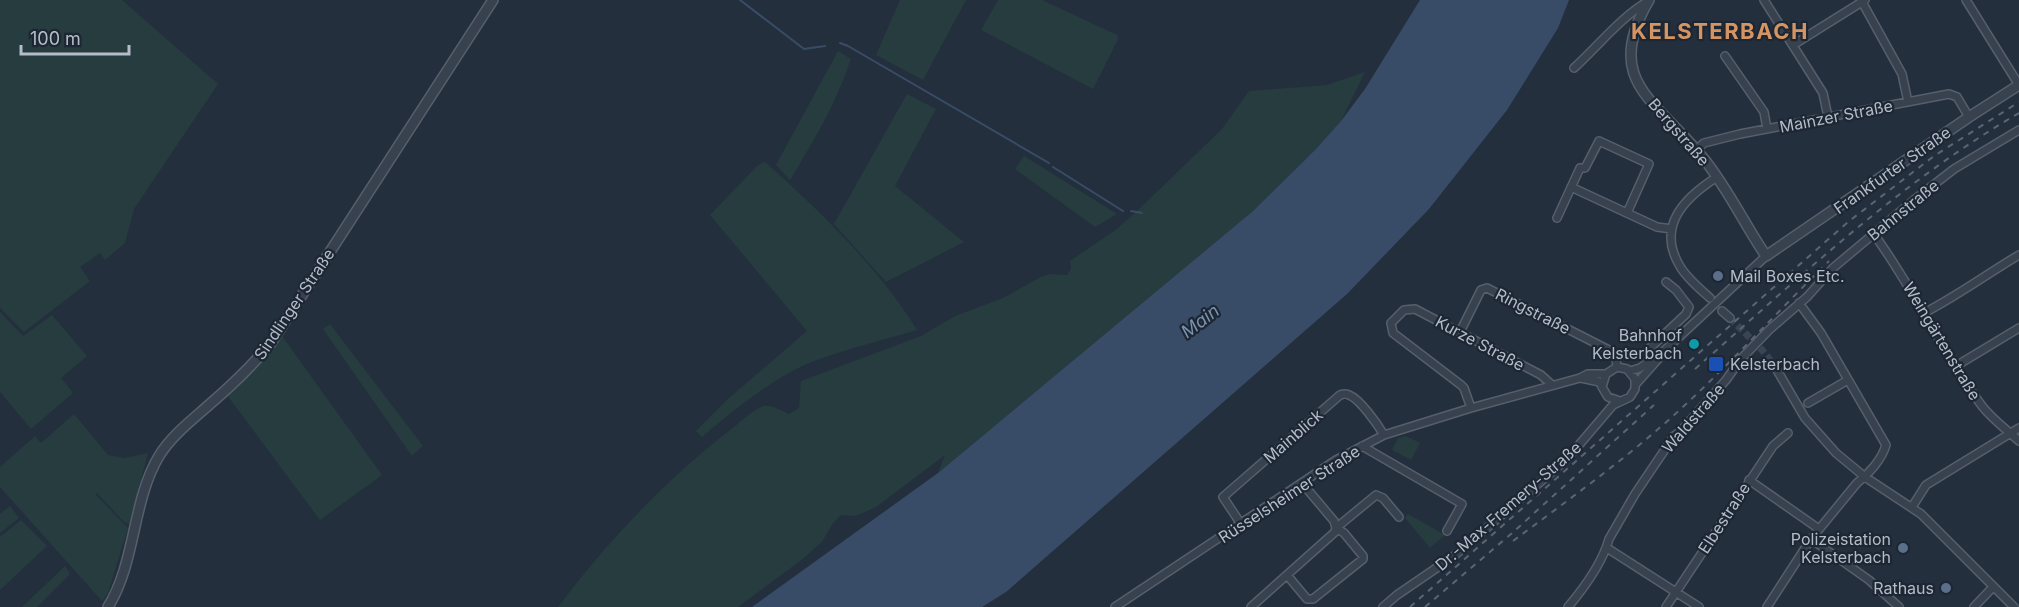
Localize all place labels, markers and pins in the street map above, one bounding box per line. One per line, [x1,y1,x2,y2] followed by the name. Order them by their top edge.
[1730,266,1844,286] place label: Mail Boxes Etc.
[1711,269,1725,283] marker: Mail Boxes Etc.
[1592,325,1682,363] place label: Bahnhof Kelsterbach
[1687,337,1701,351] marker: Bahnhof Kelsterbach
[1730,354,1820,374] place label: Kelsterbach
[1707,355,1725,373] marker: Kelsterbach
[1791,529,1891,567] place label: Polizeistation Kelsterbach
[1896,541,1910,555] marker: Polizeistation Kelsterbach
[1873,578,1934,598] place label: Rathaus
[1939,581,1953,595] marker: Rathaus

